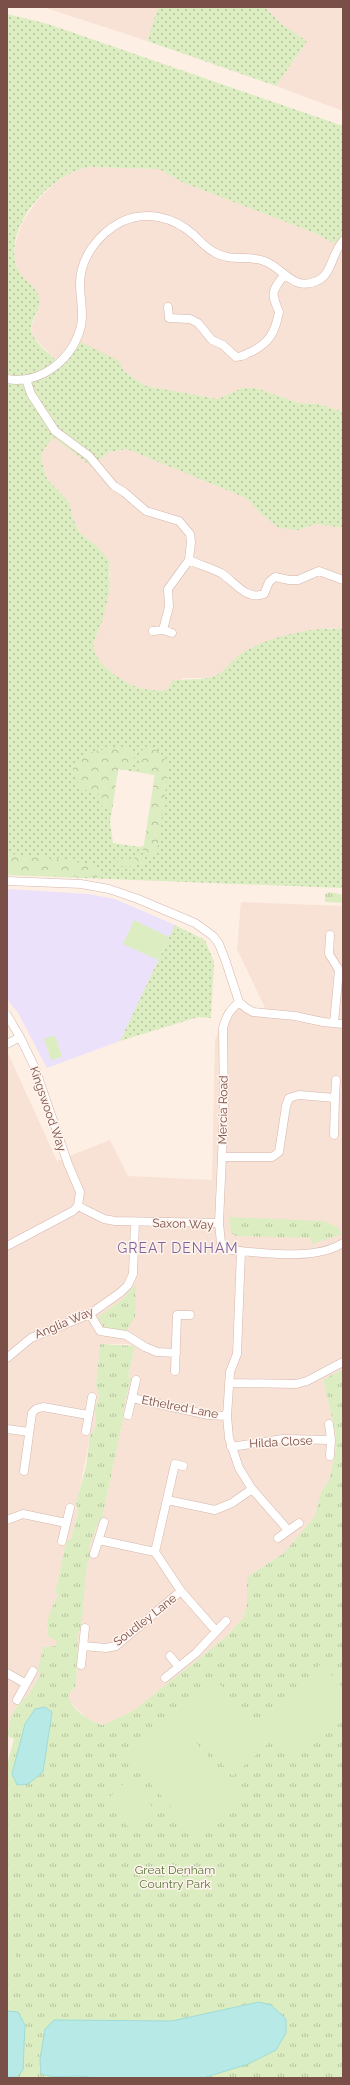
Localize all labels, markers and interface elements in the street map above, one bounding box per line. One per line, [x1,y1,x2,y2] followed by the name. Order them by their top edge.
[27,1065,69,1154] street label: Kingswood Way
[215,1075,231,1145] street label: Mercia Road
[152,1216,214,1232] street label: Saxon Way
[117,1240,239,1256] district label: GREAT DENHAM
[33,1304,96,1342] street label: Anglia Way
[141,1393,219,1421] street label: Ethelred Lane
[249,1433,313,1451] street label: Hilda Close
[111,1591,179,1649] street label: Soudley Lane
[135,1863,215,1891] park label: Great Denham Country Park

